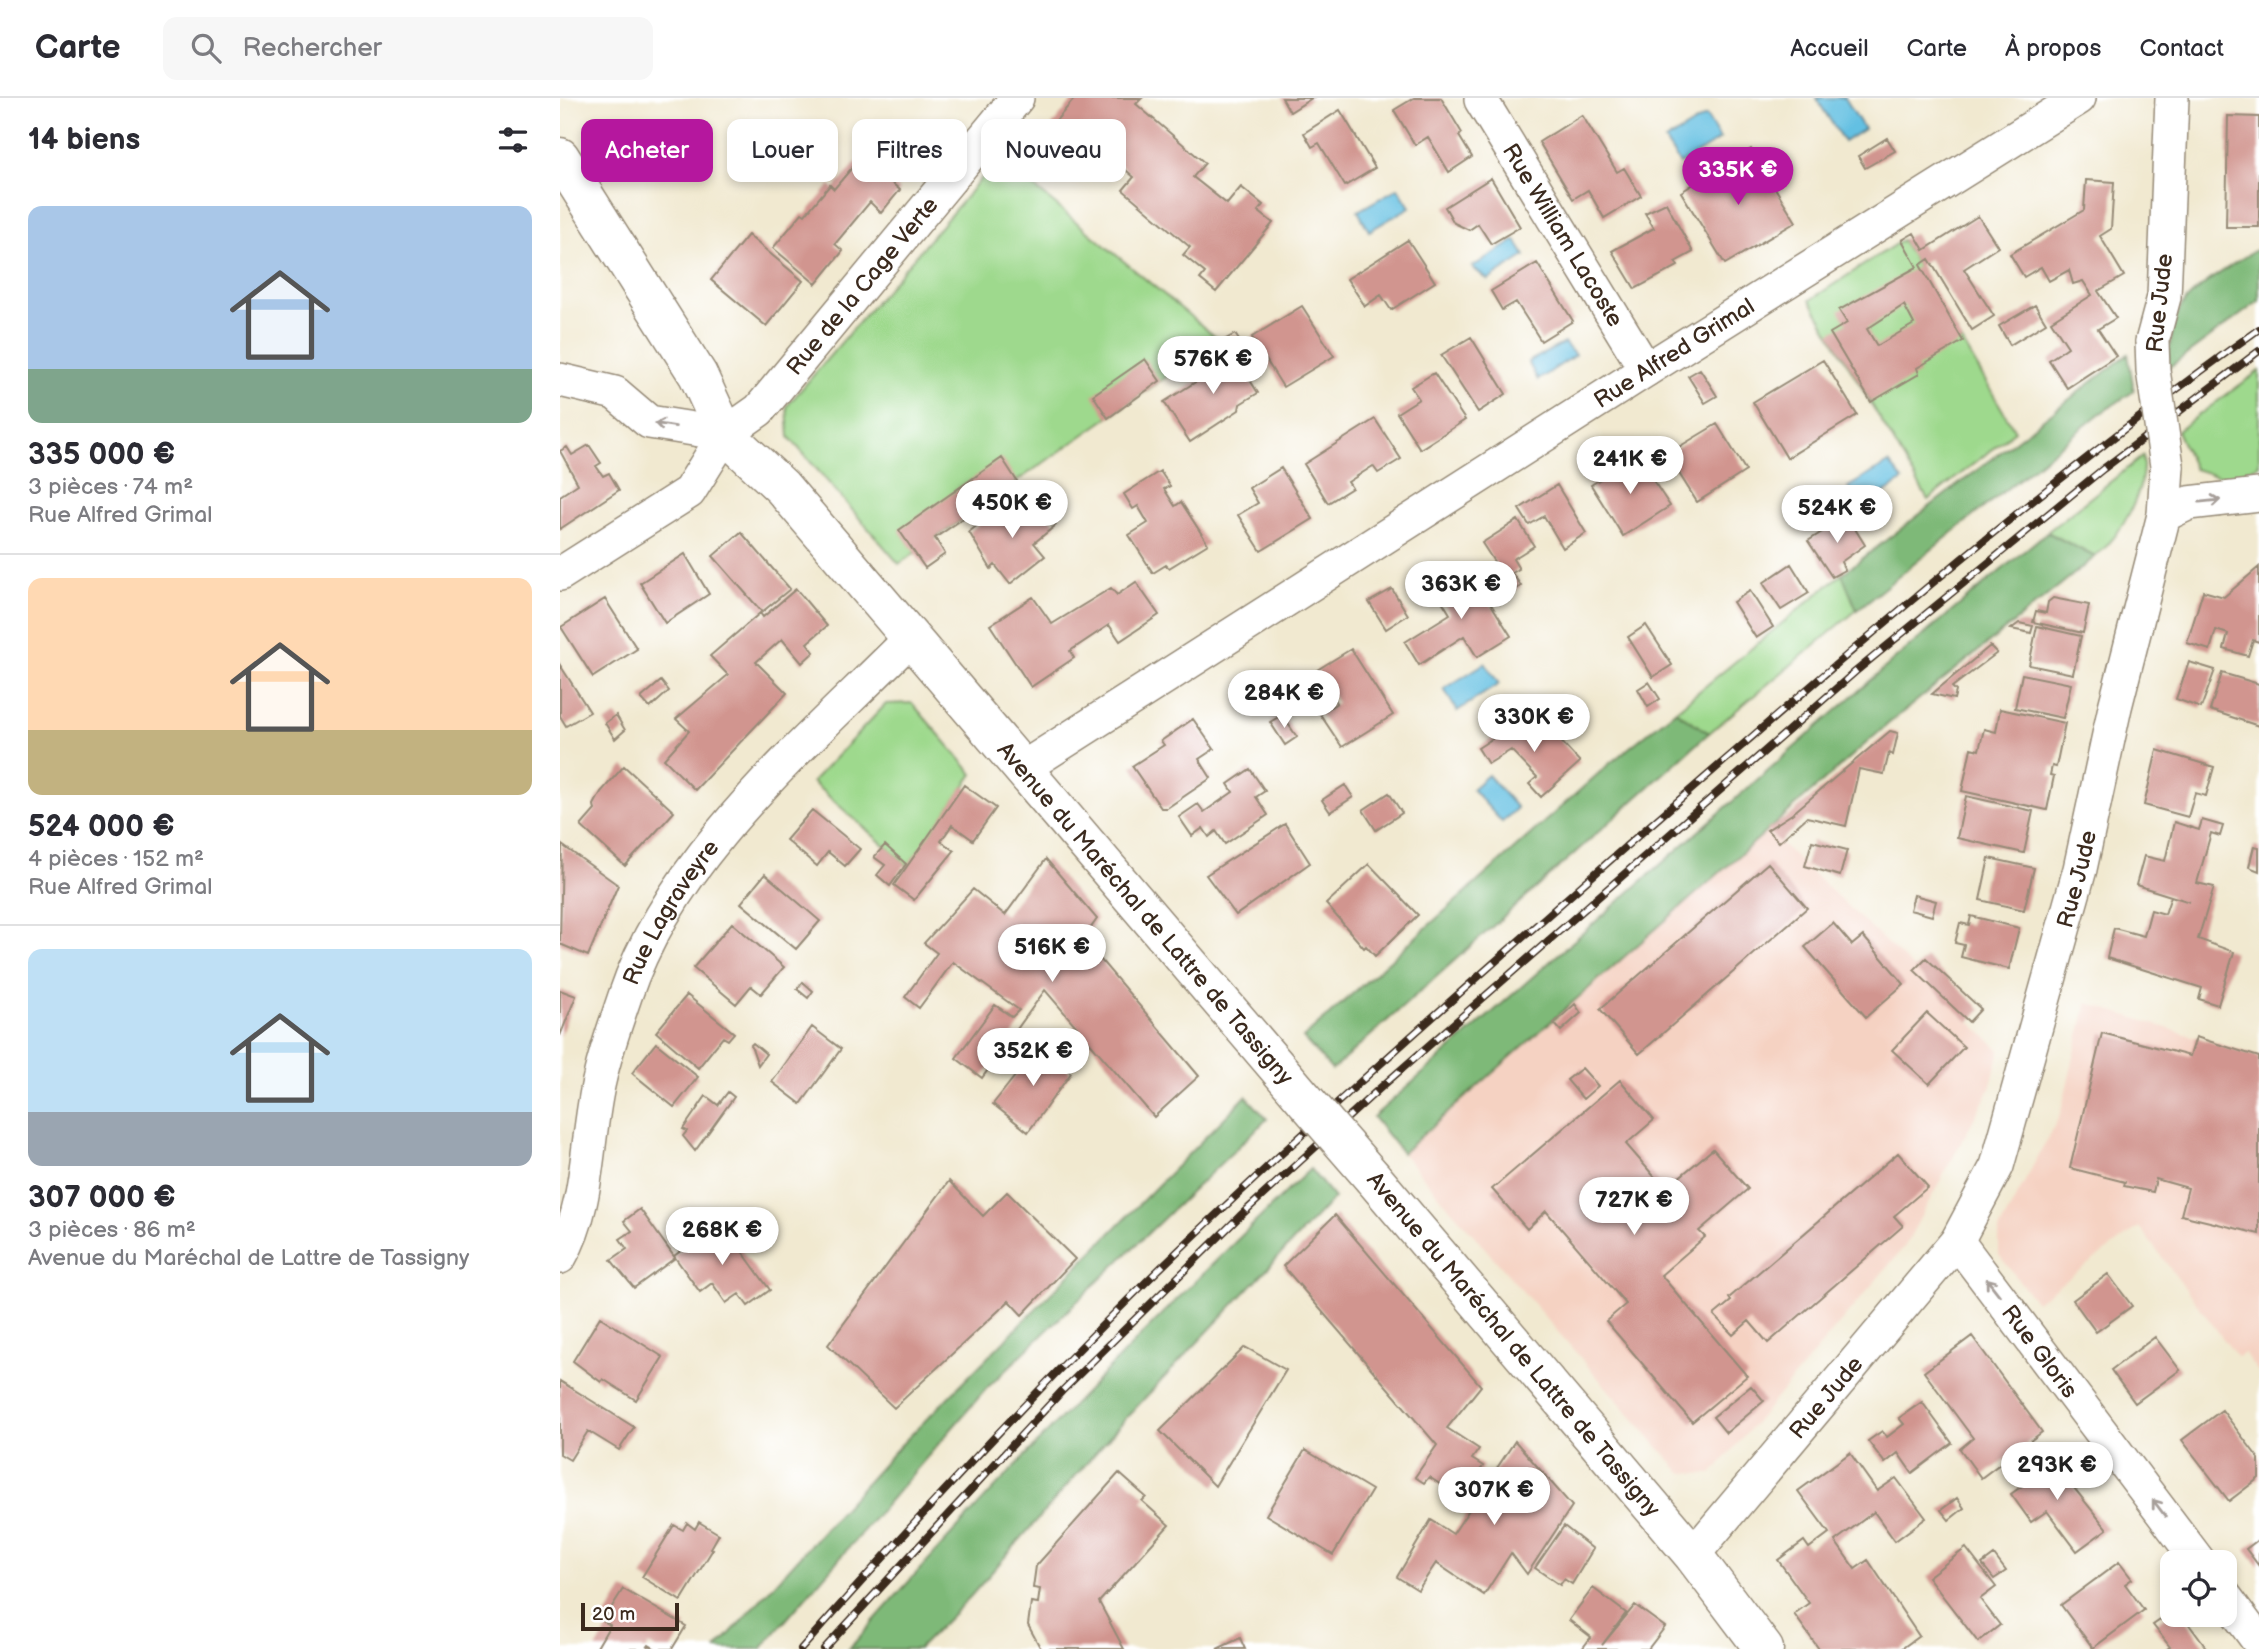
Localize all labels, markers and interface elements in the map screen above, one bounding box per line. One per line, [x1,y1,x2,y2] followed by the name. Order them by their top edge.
[163,17,653,80] search box
[35,28,121,68] text: Carte
[187,29,225,67] icon: search
[243,33,382,64] text: Rechercher
[1790,34,1869,63] text: Accueil
[1907,34,1967,63] text: Carte
[2005,34,2101,63] text: À propos
[2139,34,2224,63] text: Contact
[581,119,713,182] chip: Acheter
[727,119,838,182] chip: Louer
[852,119,967,182] chip: Filtres
[981,119,1126,182] chip: Nouveau
[494,121,532,159] icon: filters
[28,122,140,158] text: 14 biens
[1496,139,1629,332] street label: Rue William Lacoste
[1681,148,1795,207] pin: 335K €
[1698,156,1778,184] text: 335K €
[781,192,944,381] street label: Rue de la Cage Verte
[217,252,343,378] icon: home
[2141,252,2179,354] street label: Rue Jude
[1589,293,1760,415] street label: Rue Alfred Grimal
[1156,336,1270,396] pin: 576K €
[1174,345,1252,373] text: 576K €
[654,418,677,431] one-way arrow
[1573,436,1687,496] pin: 241K €
[28,437,175,473] text: 335 000 €
[1593,445,1667,473] text: 241K €
[28,473,193,501] text: 3 pièces · 74 m²
[955,480,1069,540] pin: 450K €
[1780,486,1894,545] pin: 524K €
[972,489,1052,517] text: 450K €
[1798,494,1876,522] text: 524K €
[2198,494,2221,507] one-way arrow
[28,501,212,529] text: Rue Alfred Grimal
[1404,561,1518,621] pin: 363K €
[1421,570,1501,598] text: 363K €
[217,624,343,750] icon: home
[1227,670,1341,730] pin: 284K €
[1244,679,1324,707] text: 284K €
[1477,694,1591,754] pin: 330K €
[1494,703,1574,731] text: 330K €
[991,737,1299,1091] street label: Avenue du Maréchal de Lattre de Tassigny
[28,809,175,845] text: 524 000 €
[2051,828,2103,931] street label: Rue Jude
[617,834,725,989] street label: Rue Lagraveyre
[28,845,204,873] text: 4 pièces · 152 m²
[28,873,212,901] text: Rue Alfred Grimal
[995,924,1109,984] pin: 516K €
[1014,933,1090,961] text: 516K €
[217,995,343,1121] icon: home
[976,1028,1090,1088] pin: 352K €
[993,1037,1073,1065] text: 352K €
[1361,1167,1666,1523] street label: Avenue du Maréchal de Lattre de Tassigny
[1577,1178,1691,1237] pin: 727K €
[28,1180,176,1216] text: 307 000 €
[1595,1186,1673,1214] text: 727K €
[665,1208,779,1267] pin: 268K €
[28,1216,196,1244] text: 3 pièces · 86 m²
[682,1216,762,1244] text: 268K €
[28,1244,469,1272] text: Avenue du Maréchal de Lattre de Tassigny
[1986,1278,2001,1297] one-way arrow
[1995,1300,2083,1404] street label: Rue Gloris
[1784,1351,1869,1445] street label: Rue Jude
[2000,1442,2114,1502] pin: 293K €
[2017,1451,2097,1479] text: 293K €
[1437,1468,1551,1527] pin: 307K €
[1454,1476,1534,1504] text: 307K €
[2152,1499,2167,1518] one-way arrow
[2160,1550,2237,1627] map controls
[2160,1550,2237,1627] button: locate
[581,1600,679,1632] scale bar
[592,1603,635,1626] text: 20 m

